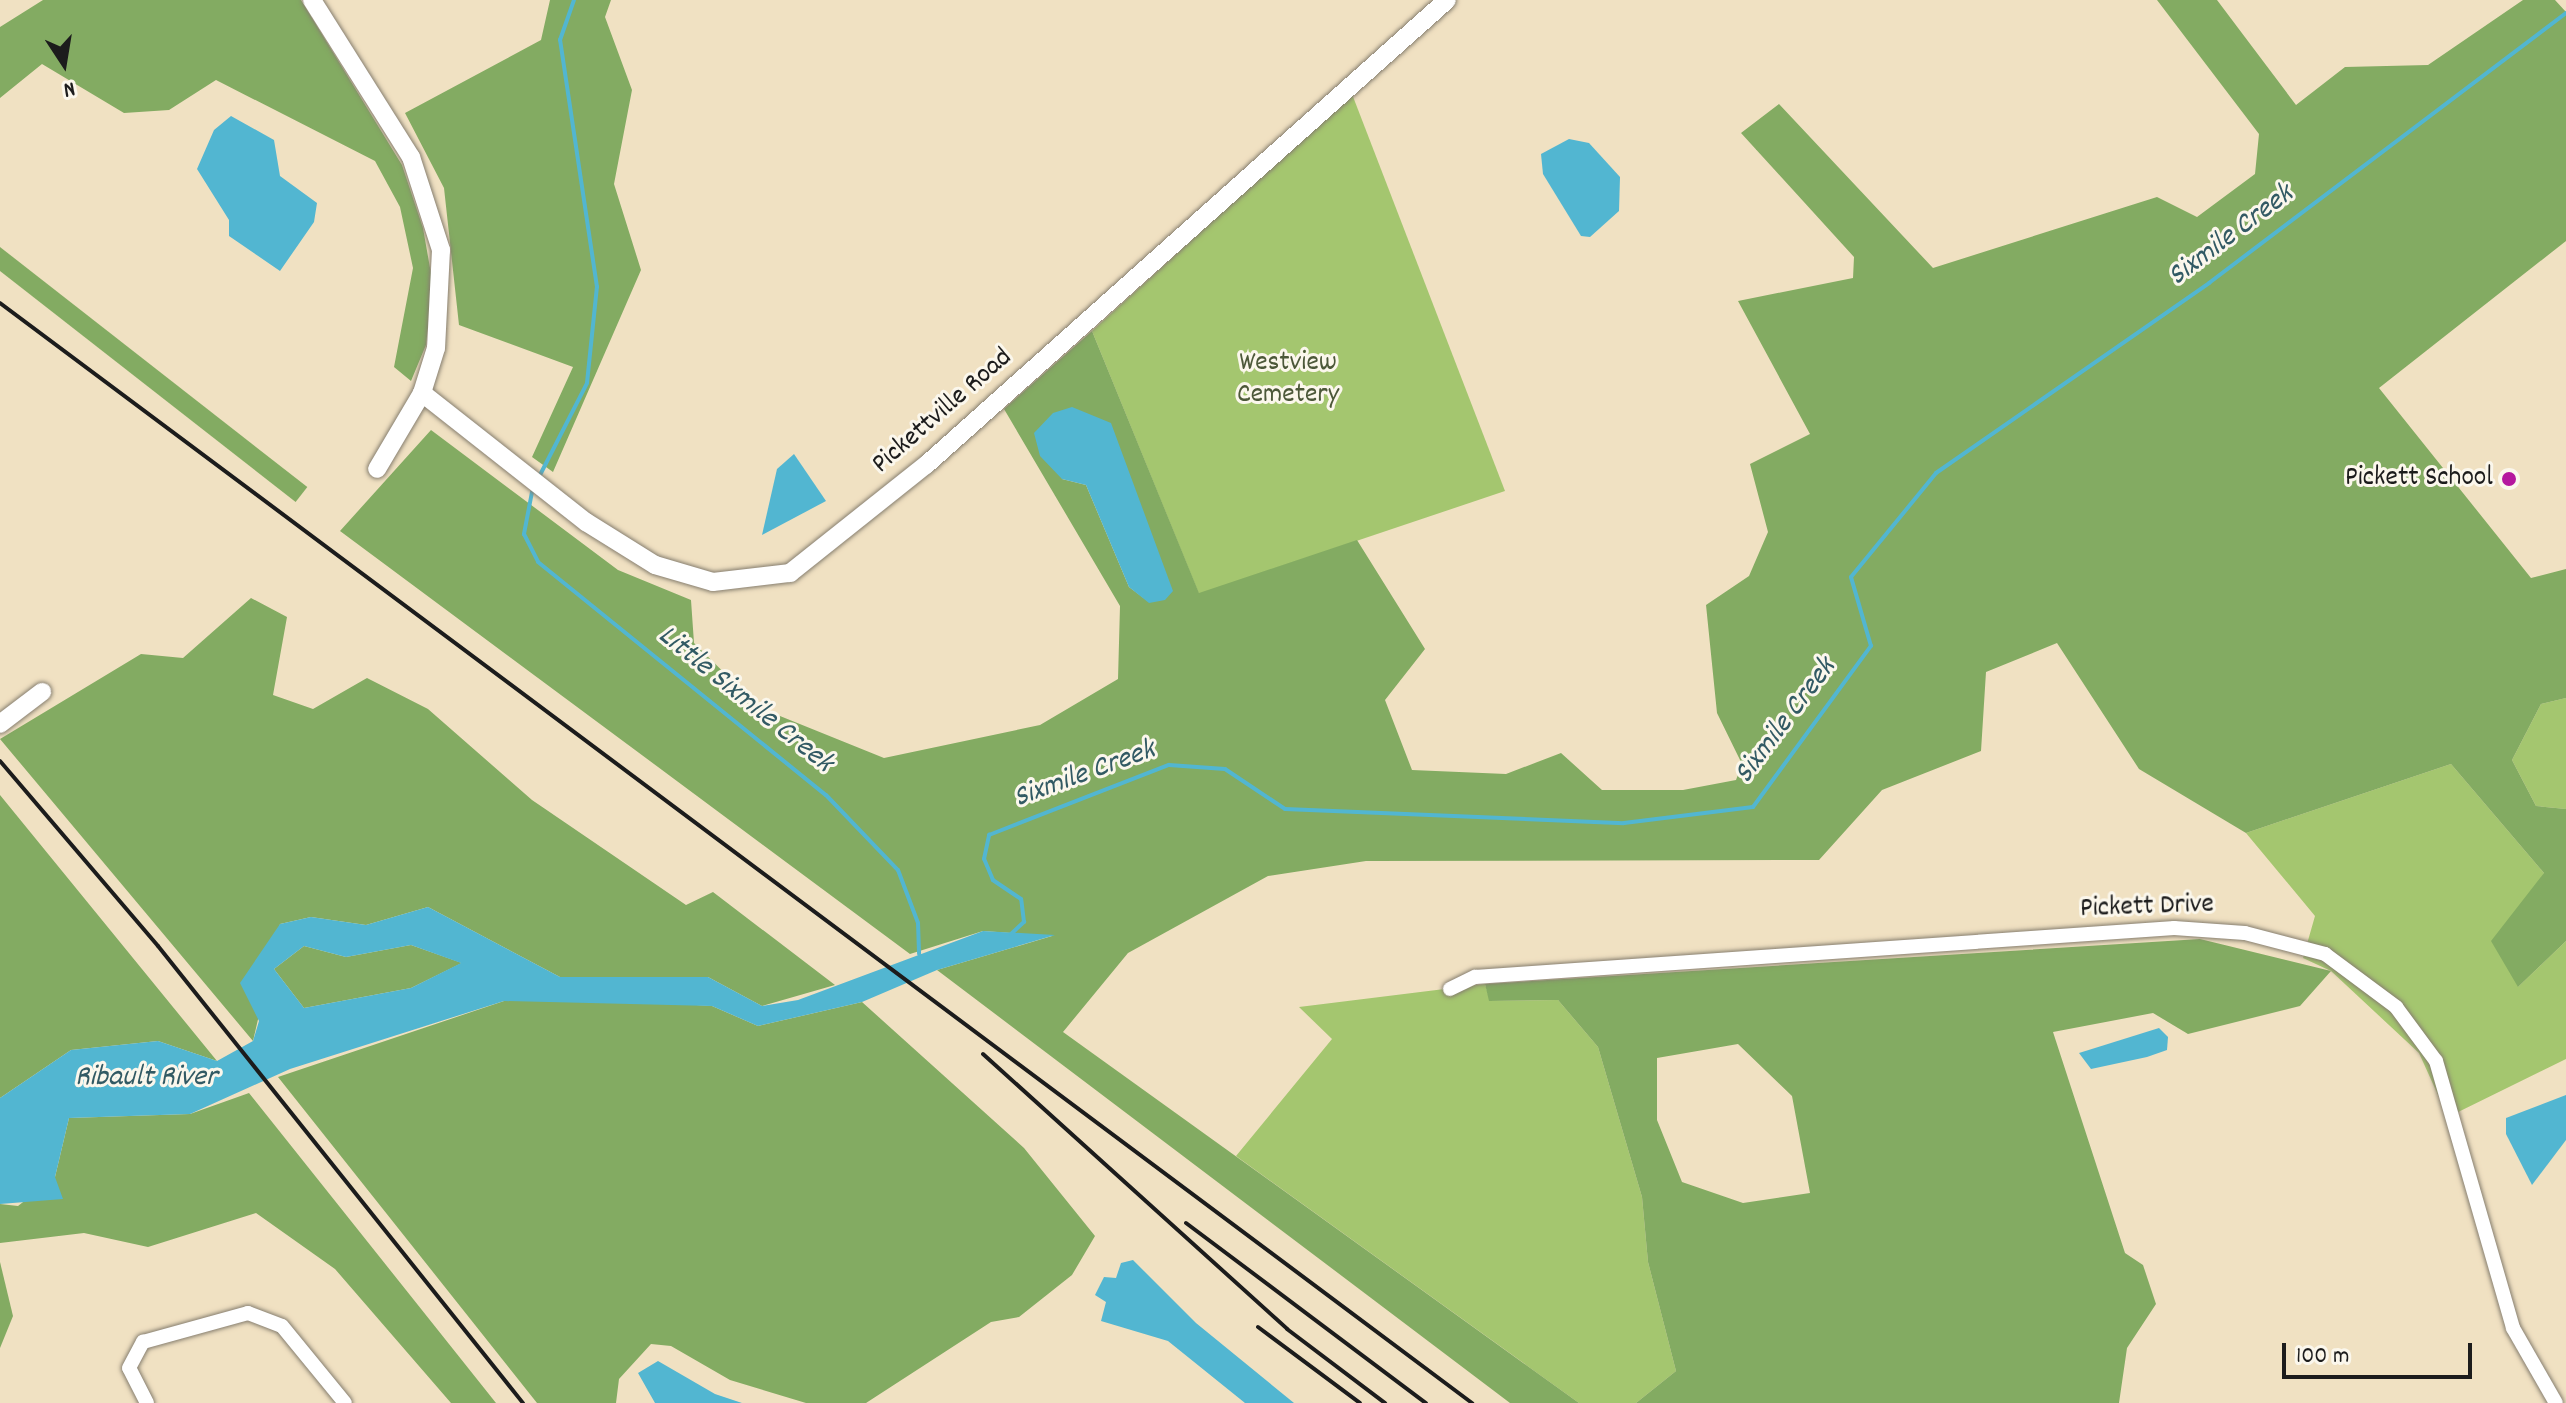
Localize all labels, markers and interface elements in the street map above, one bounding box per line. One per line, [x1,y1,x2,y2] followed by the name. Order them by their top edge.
[24,24,104,104] north arrow
[61,72,78,104] text: N
[2162,178,2302,296] water label: Sixmile Creek
[866,342,1020,482] street label: Pickettville Road
[1237,347,1339,413] park label: Westview Cemetery
[2345,462,2493,496] place label: Pickett School
[2500,470,2518,488] marker: Pickett School
[649,619,839,783] water label: Little Sixmile Creek
[1728,652,1846,792] water label: Sixmile Creek
[1009,734,1161,818] water label: Sixmile Creek
[2079,889,2215,927] street label: Pickett Drive
[75,1061,217,1097] water label: Ribault River
[2286,1327,2476,1377] scale bar
[2296,1340,2349,1374] text: 100 m

